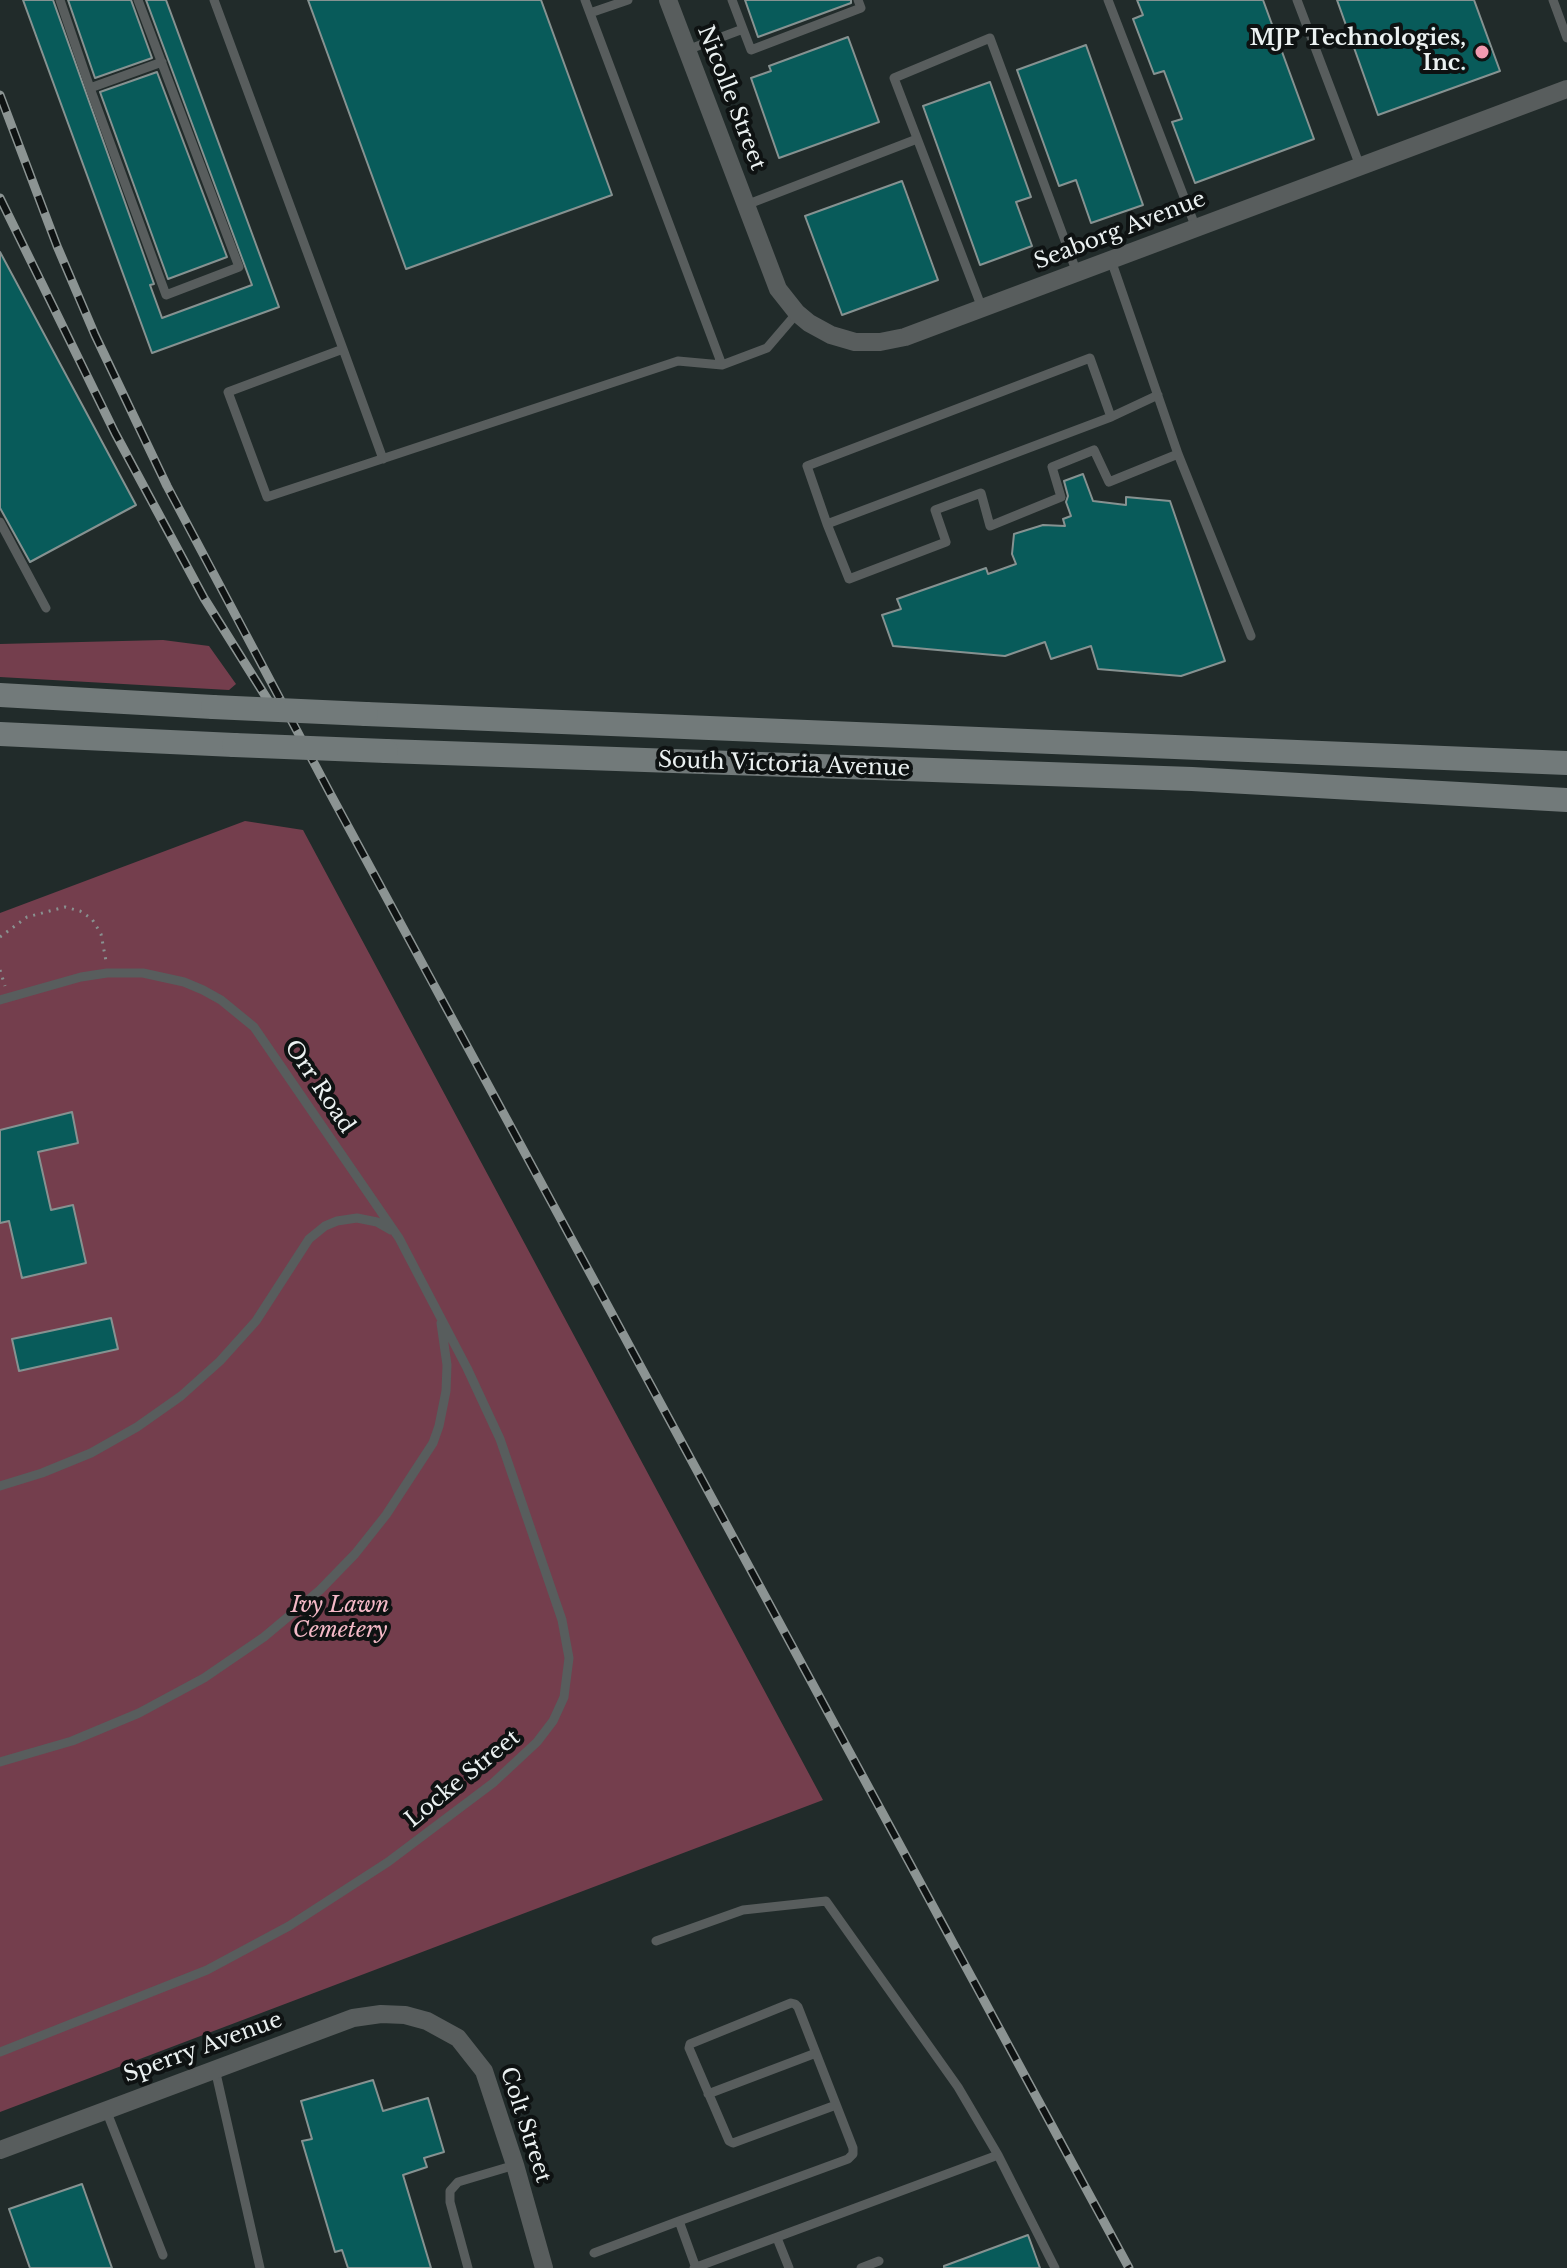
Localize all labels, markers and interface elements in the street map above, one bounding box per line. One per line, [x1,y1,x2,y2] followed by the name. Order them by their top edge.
[691,22,771,174] street label: Nicolle Street
[1250,26,1466,78] place label: MJP Technologies, Inc.
[1473,43,1491,61] marker: MJP Technologies, Inc.
[1031,186,1209,276] street label: Seaborg Avenue
[657,747,911,783] street label: South Victoria Avenue
[278,1035,360,1139] street label: Orr Road
[291,1593,389,1644] park label: Ivy Lawn Cemetery
[400,1725,526,1833] street label: Locke Street
[120,2007,286,2089] street label: Sperry Avenue
[494,2064,556,2186] street label: Colt Street

